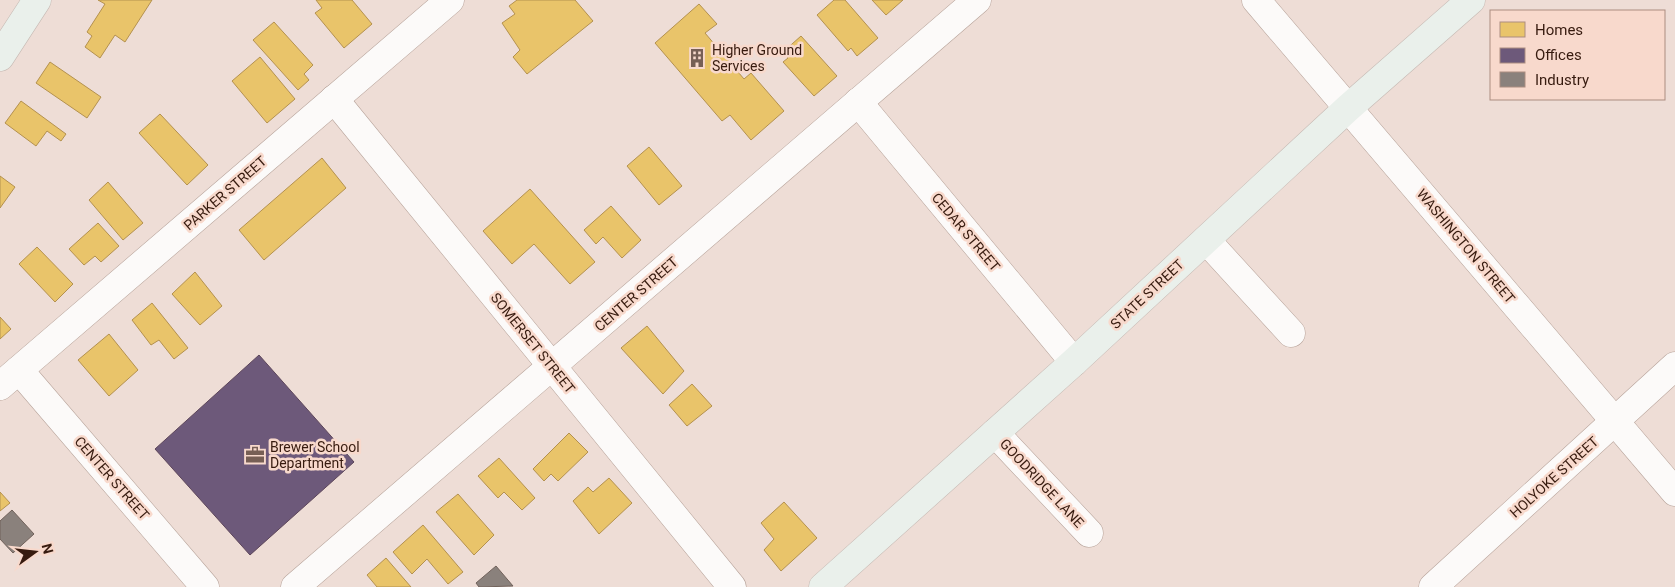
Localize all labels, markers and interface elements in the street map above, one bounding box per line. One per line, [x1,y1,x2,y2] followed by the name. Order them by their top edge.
[1490,10,1665,100] legend
[1535,21,1583,39] text: Homes
[712,42,802,74] place label: Higher Ground Services
[1535,46,1582,64] text: Offices
[686,47,708,69] building icon: Higher Ground Services
[1535,71,1589,89] text: Industry
[180,152,270,233] street label: PARKER STREET
[1414,186,1519,307] street label: WASHINGTON STREET
[929,190,1004,275] street label: CEDAR STREET
[591,253,681,334] street label: CENTER STREET
[1107,256,1187,332] street label: STATE STREET
[488,290,579,397] street label: SOMERSET STREET
[72,433,153,523] street label: CENTER STREET
[1507,433,1602,521] street label: HOLYOKE STREET
[997,435,1087,531] street label: GOODRIDGE LANE
[270,439,360,471] place label: Brewer School Department
[244,444,266,466] office icon: Brewer School Department
[10,527,60,577] north arrow
[39,542,57,555] text: N

